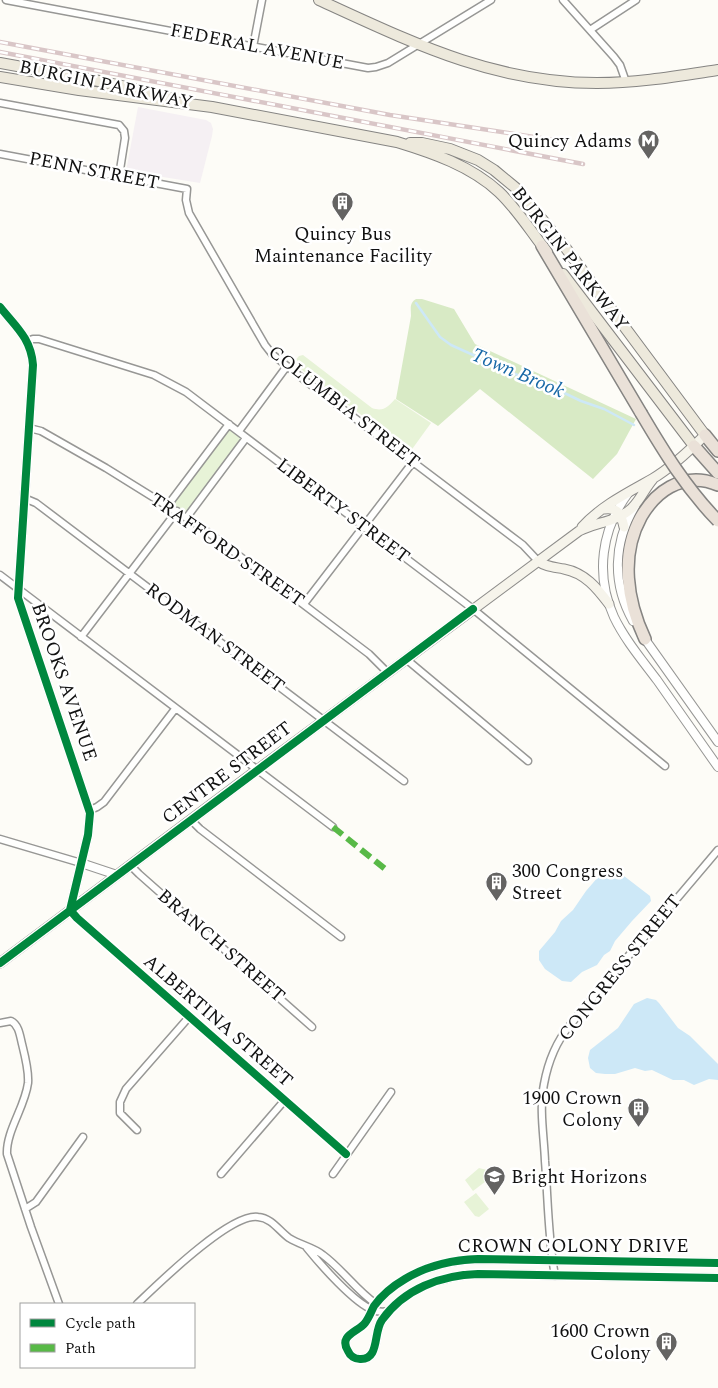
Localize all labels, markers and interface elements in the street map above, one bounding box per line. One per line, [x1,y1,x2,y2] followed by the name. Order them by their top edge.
[168,16,346,78] street label: FEDERAL AVENUE
[16,52,196,118] street label: BURGIN PARKWAY
[508,127,632,156] place label: Quincy Adams
[636,129,660,160] metro station icon: Quincy Adams
[26,144,162,198] street label: PENN STREET
[504,180,636,338] street label: BURGIN PARKWAY
[331,191,355,222] building icon: Quincy Bus Maintenance Facility
[254,220,433,271] place label: Quincy Bus Maintenance Facility
[262,338,426,476] street label: COLUMBIA STREET
[467,340,570,406] water label: Town Brook
[270,451,416,571] street label: LIBERTY STREET
[144,486,310,614] street label: TRAFFORD STREET
[139,576,291,700] street label: RODMAN STREET
[23,599,105,765] street label: BROOKS AVENUE
[156,714,298,832] street label: CENTRE STREET
[512,857,623,908] place label: 300 Congress Street
[484,870,508,901] building icon: 300 Congress Street
[151,882,291,1010] street label: BRANCH STREET
[552,888,688,1048] street label: CONGRESS STREET
[137,948,299,1094] street label: ALBERTINA STREET
[522,1084,623,1135] place label: 1900 Crown Colony
[626,1097,650,1128] building icon: 1900 Crown Colony
[511,1163,647,1192] place label: Bright Horizons
[483,1165,507,1196] school or university icon: Bright Horizons
[457,1232,689,1261] street label: CROWN COLONY DRIVE
[20,1303,195,1368] legend
[65,1312,136,1335] text: Cycle path
[550,1317,651,1368] place label: 1600 Crown Colony
[654,1330,678,1361] building icon: 1600 Crown Colony
[65,1337,96,1360] text: Path

